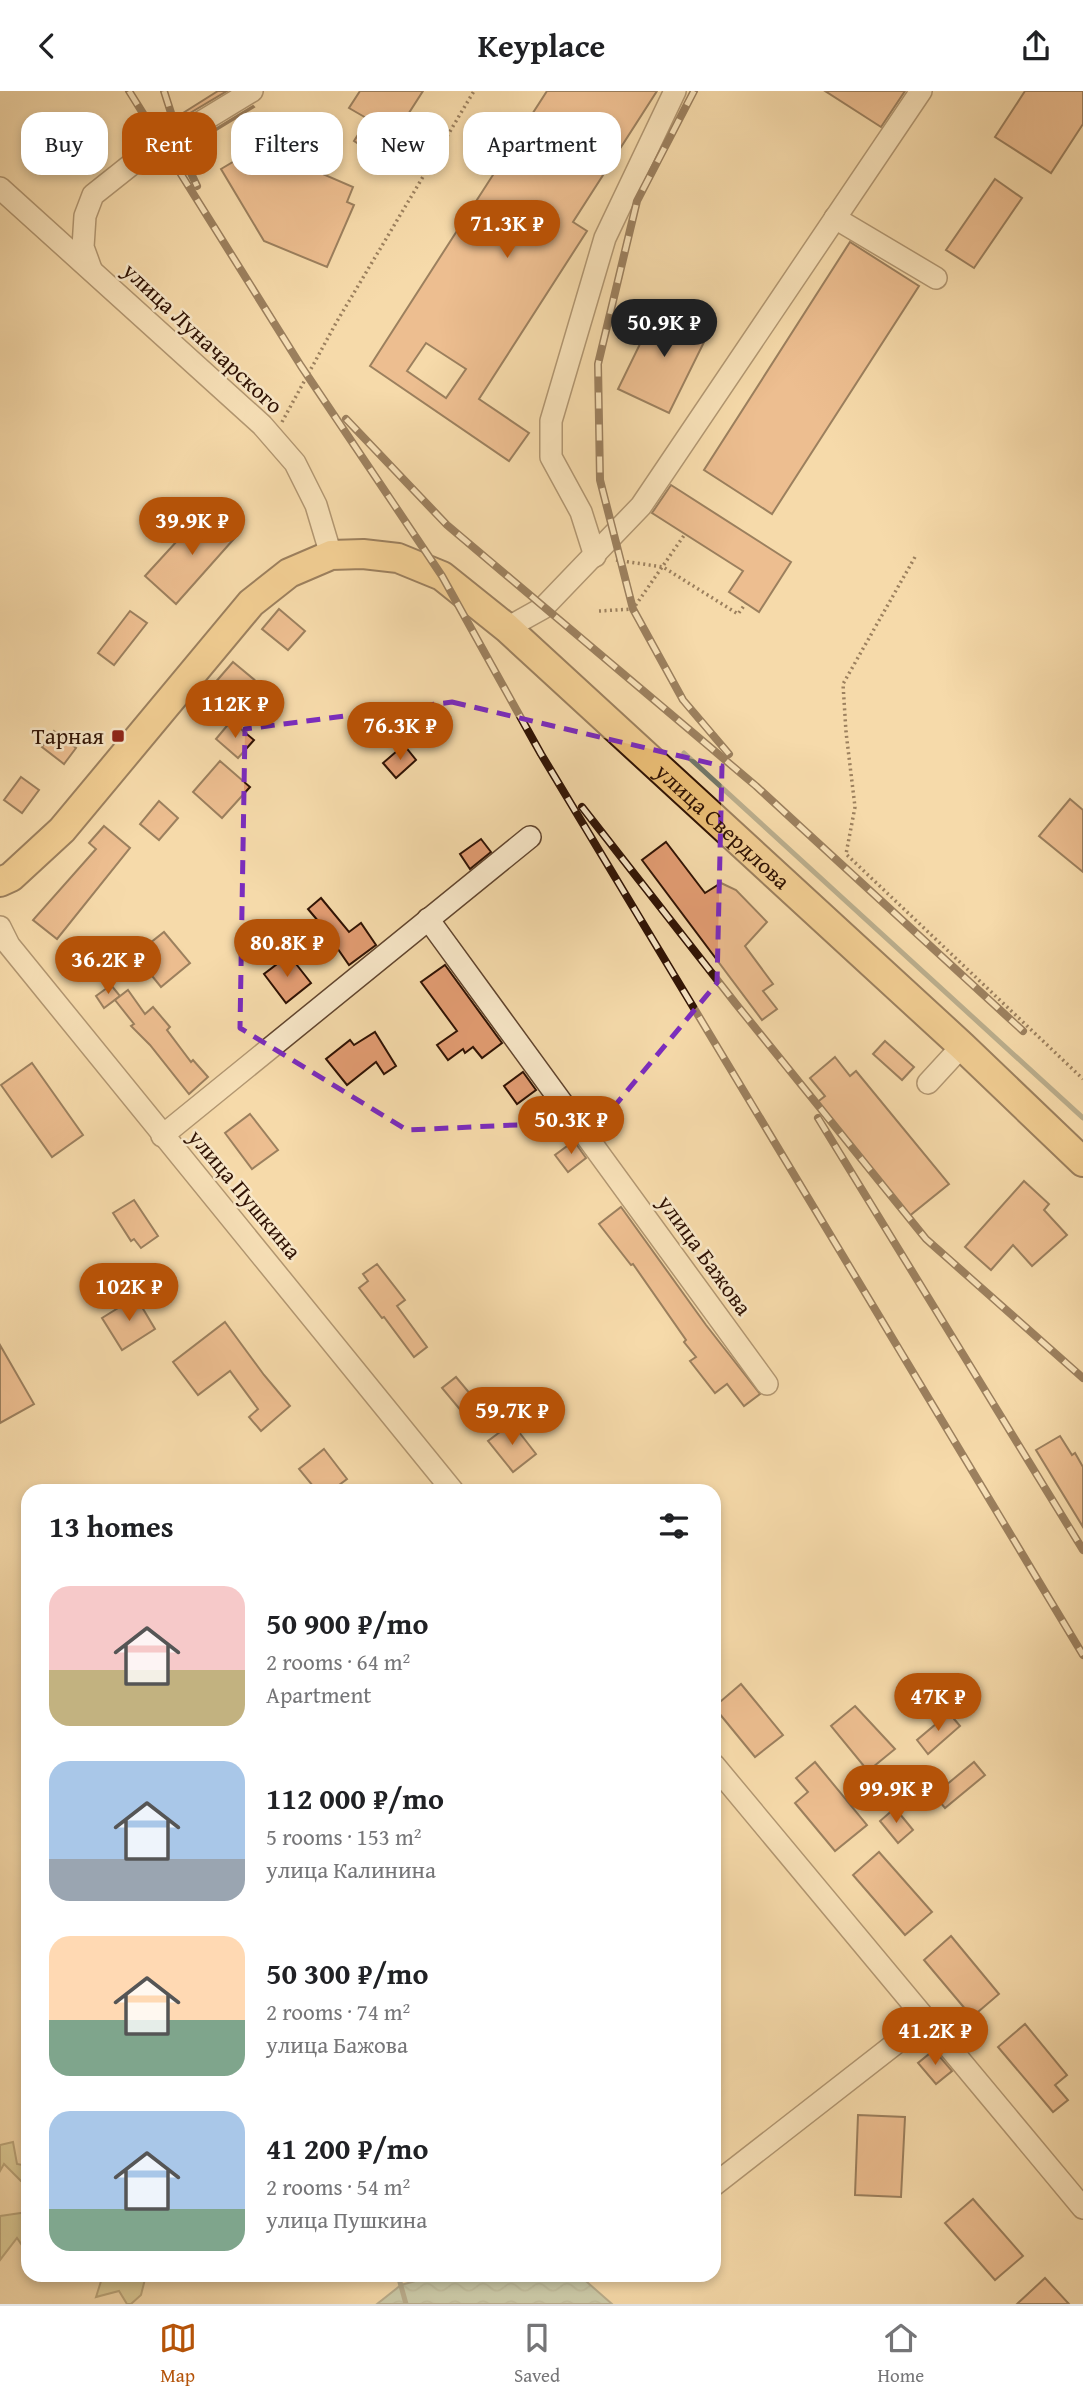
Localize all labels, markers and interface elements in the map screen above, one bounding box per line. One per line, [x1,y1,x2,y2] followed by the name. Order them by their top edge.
[478,22,605,69] text: Keyplace
[28,27,66,65] icon: back
[1017,27,1055,65] icon: share
[21,112,108,175] chip: Buy
[122,112,217,175] chip: Rent
[231,112,343,175] chip: Filters
[357,112,449,175] chip: New
[463,112,621,175] chip: Apartment
[442,201,572,260] pin: 71.3K ₽
[470,206,544,239] text: 71.3K ₽
[115,254,291,421] street label: улица Луначарского
[599,299,729,359] pin: 50.9K ₽
[627,305,701,338] text: 50.9K ₽
[127,497,257,557] pin: 39.9K ₽
[155,503,229,536] text: 39.9K ₽
[178,681,292,740] pin: 112K ₽
[201,686,269,719] text: 112K ₽
[335,703,465,762] pin: 76.3K ₽
[363,708,437,741] text: 76.3K ₽
[32,719,104,752] place label: Тарная
[110,728,126,744] marker: Тарная
[647,754,798,897] street label: улица Свердлова
[222,919,352,979] pin: 80.8K ₽
[250,925,324,958] text: 80.8K ₽
[43,937,173,996] pin: 36.2K ₽
[71,942,145,975] text: 36.2K ₽
[506,1097,636,1156] pin: 50.3K ₽
[534,1102,608,1135] text: 50.3K ₽
[180,1121,310,1266] street label: улица Пушкина
[650,1187,760,1322] street label: улица Бажова
[72,1263,186,1323] pin: 102K ₽
[95,1269,163,1302] text: 102K ₽
[447,1387,577,1447] pin: 59.7K ₽
[475,1393,549,1426] text: 59.7K ₽
[49,1504,174,1548] text: 13 homes
[655,1507,693,1545] icon: filters
[266,1601,429,1645] text: 50 900 ₽/mo
[105,1614,189,1698] icon: home
[266,1645,410,1678] text: 2 rooms · 64 m²
[889,1673,987,1733] pin: 47K ₽
[266,1678,371,1711] text: Apartment
[910,1679,966,1712] text: 47K ₽
[831,1765,961,1825] pin: 99.9K ₽
[859,1771,933,1804] text: 99.9K ₽
[266,1776,444,1820] text: 112 000 ₽/mo
[105,1789,189,1873] icon: home
[266,1820,421,1853] text: 5 rooms · 153 m²
[266,1853,436,1886] text: улица Калинина
[266,1951,429,1995] text: 50 300 ₽/mo
[105,1964,189,2048] icon: home
[266,1995,410,2028] text: 2 rooms · 74 m²
[870,2007,1000,2067] pin: 41.2K ₽
[898,2013,972,2046] text: 41.2K ₽
[266,2028,408,2061] text: улица Бажова
[266,2126,429,2170] text: 41 200 ₽/mo
[105,2139,189,2223] icon: home
[266,2170,410,2203] text: 2 rooms · 54 m²
[266,2203,427,2236] text: улица Пушкина
[159,2319,197,2389] tab: Map
[514,2319,560,2389] tab: Saved
[878,2319,924,2389] tab: Home

